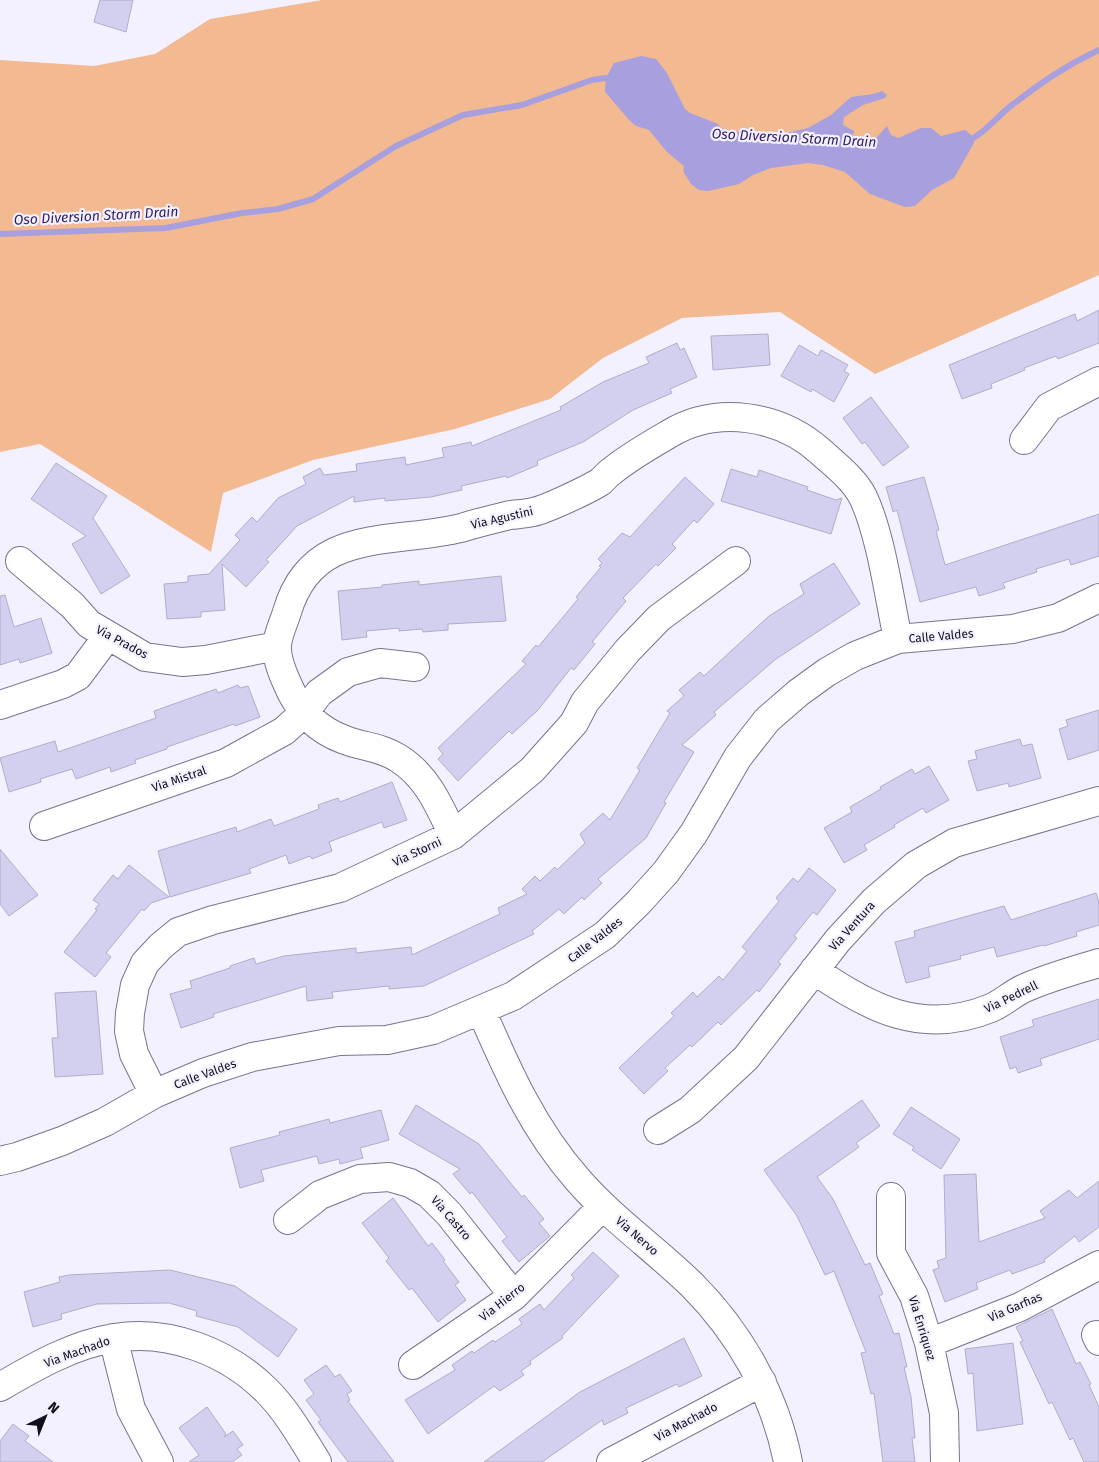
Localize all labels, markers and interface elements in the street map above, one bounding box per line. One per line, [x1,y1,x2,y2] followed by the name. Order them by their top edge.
[711,125,877,151] water label: Oso Diversion Storm Drain
[13,203,179,229] water label: Oso Diversion Storm Drain
[469,504,535,532] street label: Via Agustini
[94,622,151,662] street label: Via Prados
[908,626,974,646] street label: Calle Valdes
[150,763,208,795] street label: Via Mistral
[390,835,444,869] street label: Via Storni
[826,898,878,954] street label: Via Ventura
[565,914,625,966] street label: Calle Valdes
[982,978,1041,1016] street label: Via Pedrell
[172,1056,238,1092] street label: Calle Valdes
[428,1193,474,1243] street label: Via Castro
[613,1214,661,1258] street label: Via Nervo
[477,1280,527,1324] street label: Via Hierro
[986,1289,1045,1325] street label: Via Garfias
[906,1294,938,1362] street label: Via Enriquez
[42,1334,112,1370] street label: Via Machado
[20,1392,70,1442] north arrow
[44,1398,63,1417] text: N
[652,1400,720,1444] street label: Via Machado

